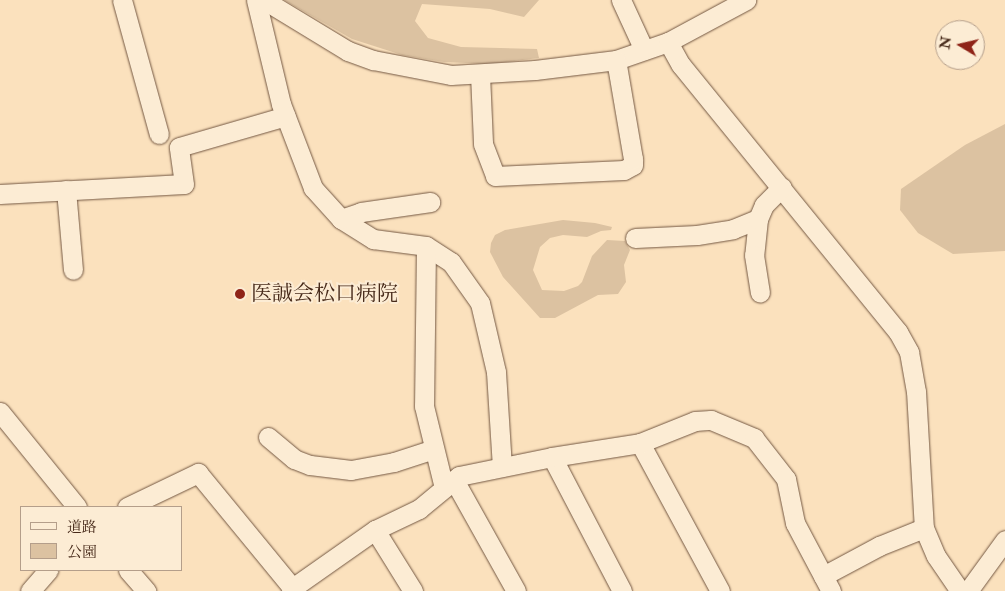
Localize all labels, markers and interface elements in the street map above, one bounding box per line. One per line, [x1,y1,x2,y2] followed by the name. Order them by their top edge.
[935,20,985,70] north arrow
[936,35,955,50] text: N
[251,281,398,307] place label: 医誠会松口病院
[233,287,247,301] marker: 医誠会松口病院
[20,506,182,571] legend
[67,518,97,537] text: 道路
[67,543,97,562] text: 公園

